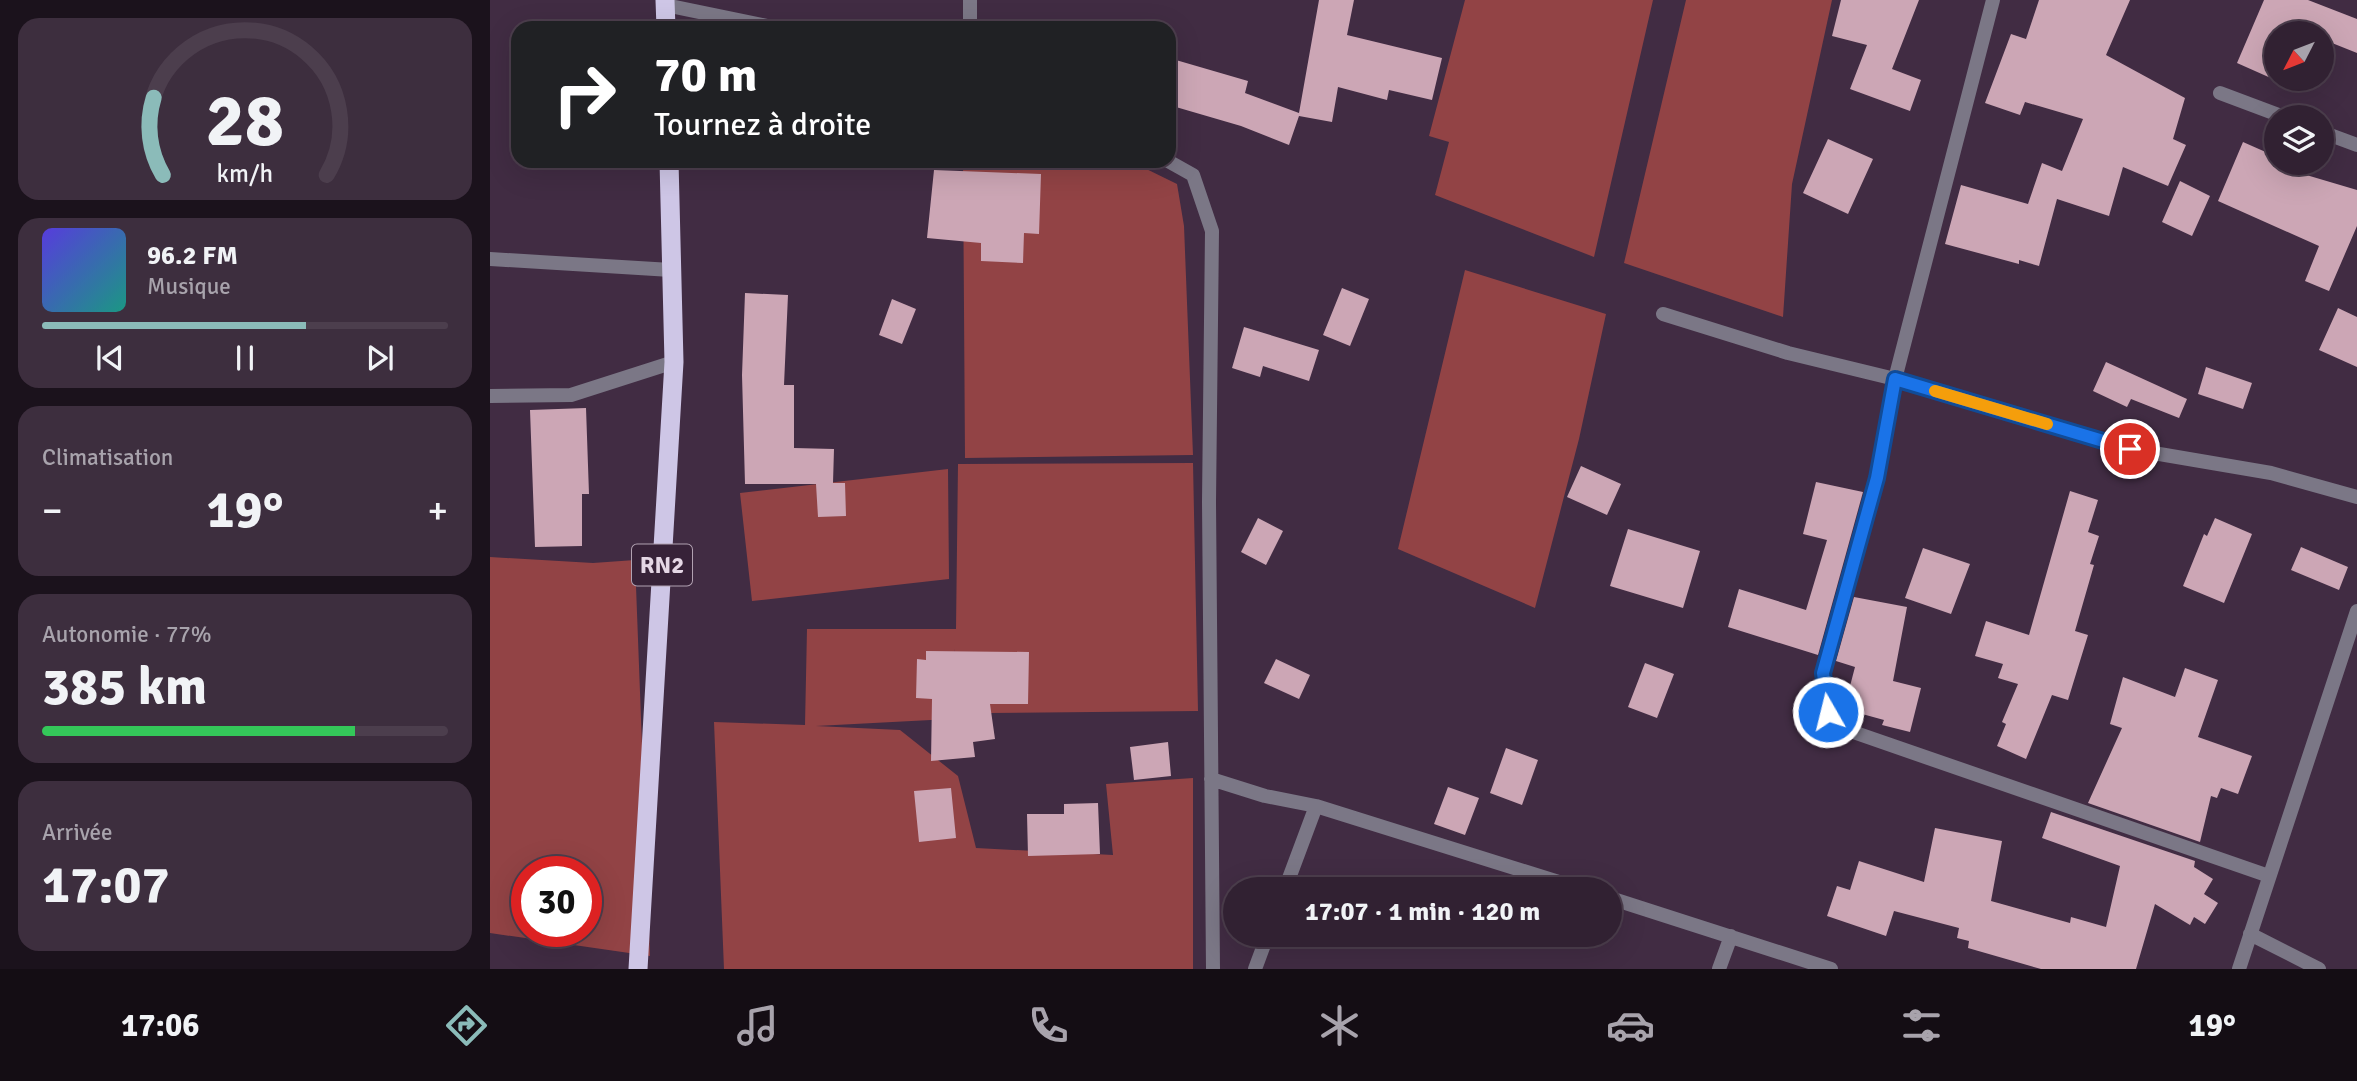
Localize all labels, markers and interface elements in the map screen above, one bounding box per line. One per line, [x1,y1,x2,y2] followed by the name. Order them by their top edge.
[2264,21,2334,91] north arrow
[2264,21,2334,175] map controls
[654,45,757,105] text: 70 m
[539,49,630,140] icon: right
[206,77,284,166] text: 28
[654,105,871,144] text: Tournez à droite
[2264,105,2334,175] button: layers
[217,158,273,189] text: km/h
[147,240,238,272] text: 96.2 FM
[147,272,231,301] text: Musique
[91,339,129,377] icon: previous
[226,339,264,377] icon: pause
[361,339,399,377] icon: next
[2100,419,2160,479] pin
[2111,430,2149,468] icon: arrive
[42,443,173,472] text: Climatisation
[207,478,283,542] text: 19°
[42,487,63,534] text: −
[427,487,448,534] text: +
[632,544,692,586] road number: RN2
[42,620,212,649] text: Autonomie · 77%
[42,655,207,719] text: 385 km
[1791,675,1865,749] position arrow
[42,818,113,847] text: Arrivée
[42,853,170,917] text: 17:07
[511,856,602,947] speed limit sign: 30
[1305,896,1540,928] text: 17:07 · 1 min · 120 m
[442,1001,491,1050] icon: directions
[733,1001,782,1050] icon: music
[1024,1001,1073,1050] icon: phone
[1315,1001,1364,1050] icon: climate
[1606,1001,1655,1050] icon: car
[1897,1001,1946,1050] icon: filters
[121,1006,200,1045] text: 17:06
[2188,1006,2236,1045] text: 19°

